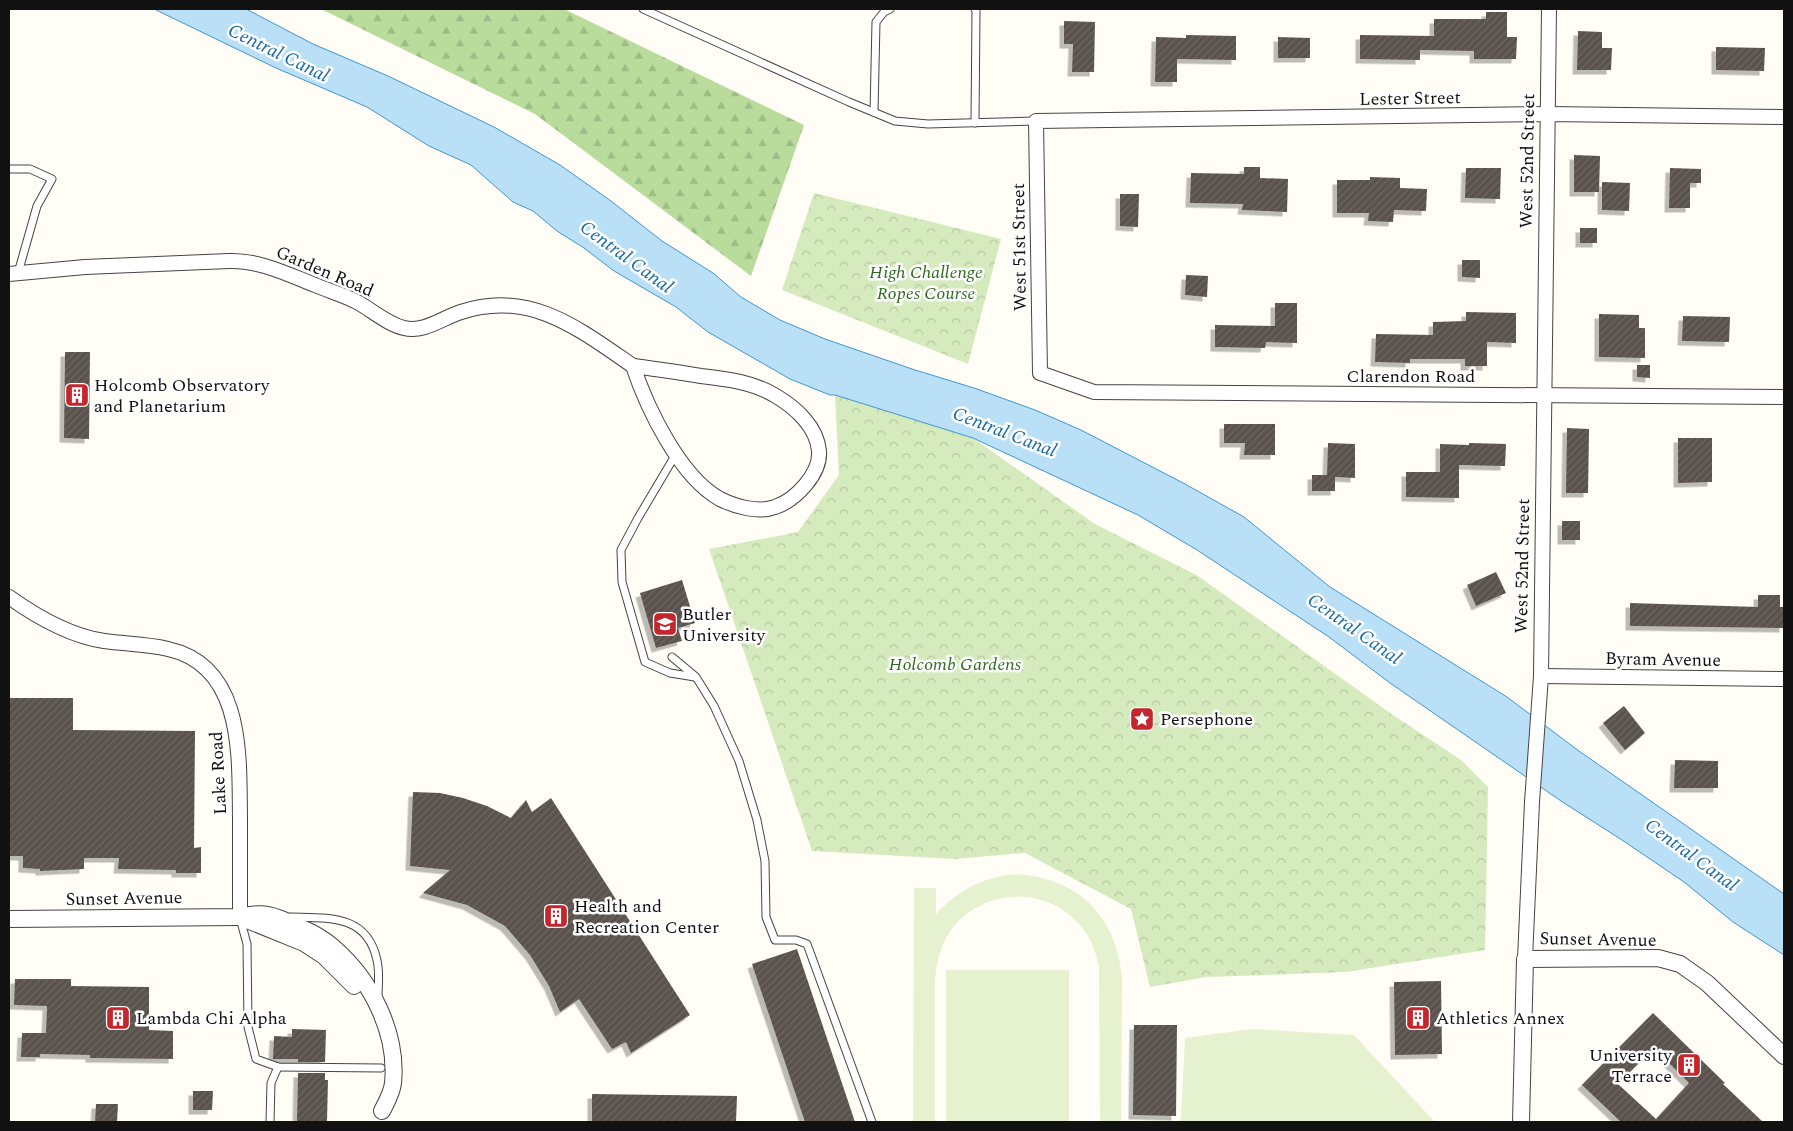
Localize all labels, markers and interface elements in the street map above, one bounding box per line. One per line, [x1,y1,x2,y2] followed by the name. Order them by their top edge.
[223,16,334,90] water label: Central Canal
[1359,84,1461,113] street label: Lester Street
[1513,93,1542,229] street label: West 52nd Street
[1005,183,1034,311] street label: West 51st Street
[573,213,679,301] water label: Central Canal
[272,239,378,304] street label: Garden Road
[869,259,983,307] park label: High Challenge Ropes Course
[1347,363,1475,390] street label: Clarendon Road
[94,372,271,420] place label: Holcomb Observatory and Planetarium
[64,382,90,408] building icon: Holcomb Observatory and Planetarium
[948,399,1061,466] water label: Central Canal
[1508,498,1537,634] street label: West 52nd Street
[1301,586,1407,673] water label: Central Canal
[682,601,767,649] place label: Butler University
[652,611,678,637] school or university icon: Butler University
[1605,645,1721,674] street label: Byram Avenue
[889,651,1022,678] park label: Holcomb Gardens
[1129,706,1155,732] place icon: Persephone
[1160,706,1253,733] place label: Persephone
[203,731,234,815] street label: Lake Road
[1638,811,1744,899] water label: Central Canal
[65,884,183,913] street label: Sunset Avenue
[574,893,719,941] place label: Health and Recreation Center
[543,903,569,929] building icon: Health and Recreation Center
[1539,925,1657,954] street label: Sunset Avenue
[105,1005,131,1031] building icon: Lambda Chi Alpha
[136,1005,287,1032] place label: Lambda Chi Alpha
[1405,1005,1431,1031] building icon: Athletics Annex
[1436,1005,1565,1032] place label: Athletics Annex
[1589,1042,1673,1090] place label: University Terrace
[1676,1052,1702,1078] building icon: University Terrace

